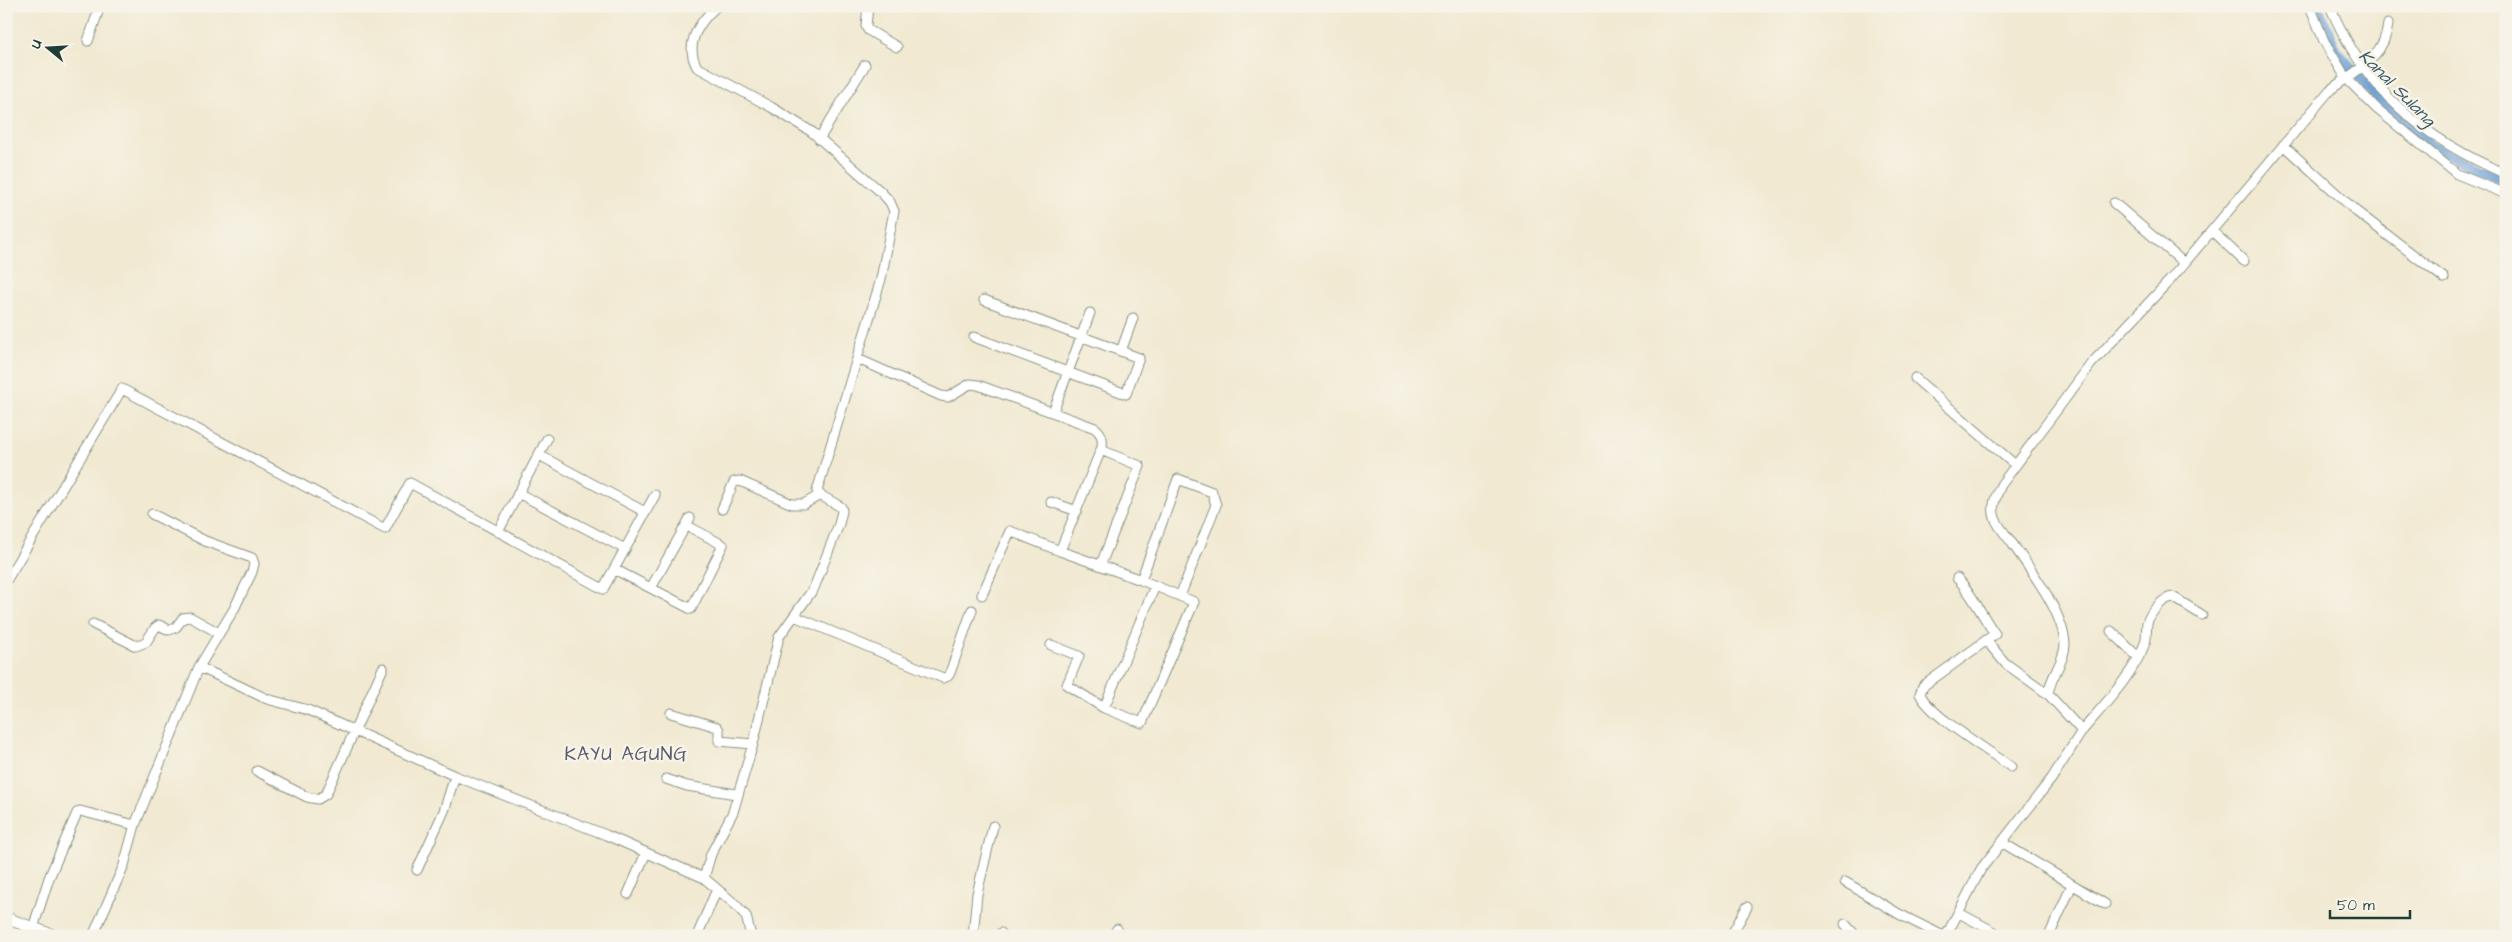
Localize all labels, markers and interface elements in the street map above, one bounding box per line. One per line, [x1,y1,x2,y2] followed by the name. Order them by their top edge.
[22,22,72,72] north arrow
[26,37,47,51] text: U
[2352,44,2442,134] water label: Kanal Sulang
[564,741,688,768] district label: KAYU AGUNG
[2330,887,2410,919] scale bar
[2337,895,2375,916] text: 50 m

